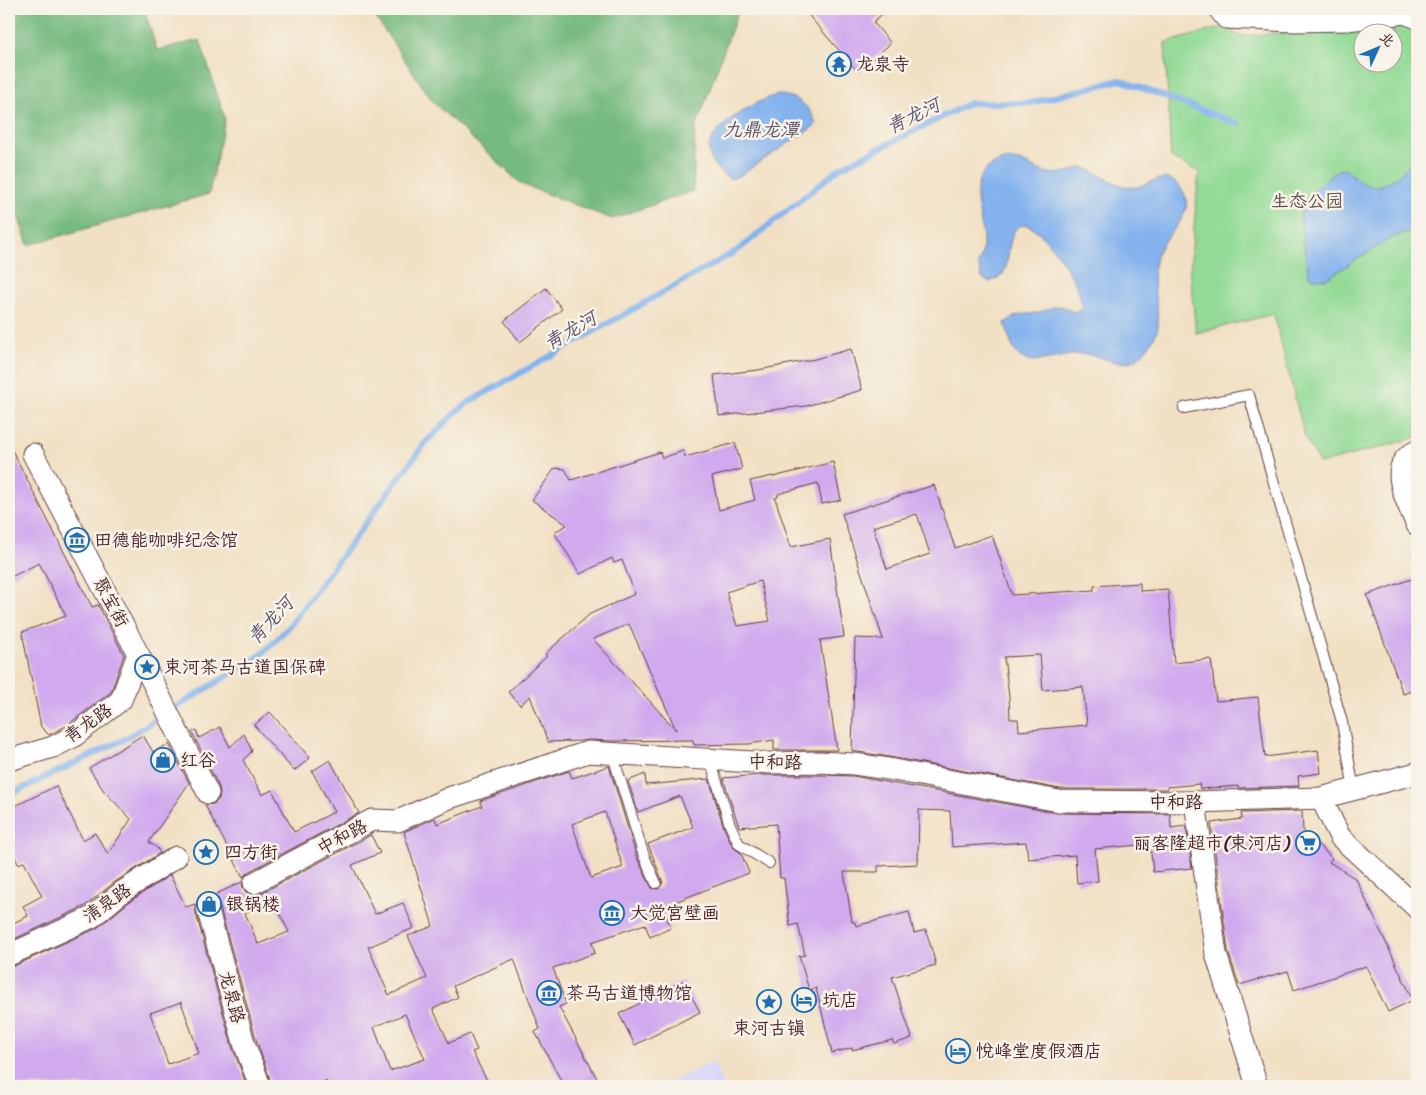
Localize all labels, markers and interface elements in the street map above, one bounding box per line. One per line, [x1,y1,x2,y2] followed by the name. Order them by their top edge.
[1354,22,1404,72] north arrow
[1373,26,1401,53] text: 北
[856,48,910,80] place label: 龙泉寺
[826,51,852,77] temple icon: 龙泉寺
[880,87,949,143] water label: 青龙河
[723,113,801,146] water label: 九鼎龙潭
[1271,185,1343,217] park label: 生态公园
[537,300,606,359] water label: 青龙河
[94,524,238,556] place label: 田德能咖啡纪念馆
[64,527,90,553] museum icon: 田德能咖啡纪念馆
[84,571,138,633] street label: 聚宝街
[239,586,304,652] water label: 青龙河
[164,651,326,683] place label: 束河茶马古道国保碑
[134,654,160,680] place icon: 束河茶马古道国保碑
[57,694,119,752] street label: 青龙路
[180,744,216,776] place label: 红谷
[748,746,802,778] street label: 中和路
[150,747,176,773] shop icon: 红谷
[1149,786,1203,818] street label: 中和路
[311,810,373,864] street label: 中和路
[1133,827,1292,859] place label: 丽客隆超市(束河店)
[1295,830,1321,856] supermarket icon: 丽客隆超市(束河店)
[224,836,278,868] place label: 四方街
[193,839,219,865] place icon: 四方街
[76,874,138,932] street label: 清泉路
[226,888,280,920] place label: 银锅楼
[196,891,222,917] shop icon: 银锅楼
[630,897,720,929] place label: 大觉宫壁画
[599,900,625,926] museum icon: 大觉宫壁画
[210,967,254,1027] street label: 龙泉路
[566,977,692,1009] place label: 茶马古道博物馆
[536,980,562,1006] museum icon: 茶马古道博物馆
[822,984,858,1016] place label: 坑店
[791,987,817,1013] hotel icon: 坑店
[756,989,782,1015] place icon: 束河古镇
[733,1012,805,1044] place label: 束河古镇
[976,1035,1102,1067] place label: 悦峰堂度假酒店
[945,1038,971,1064] hotel icon: 悦峰堂度假酒店

